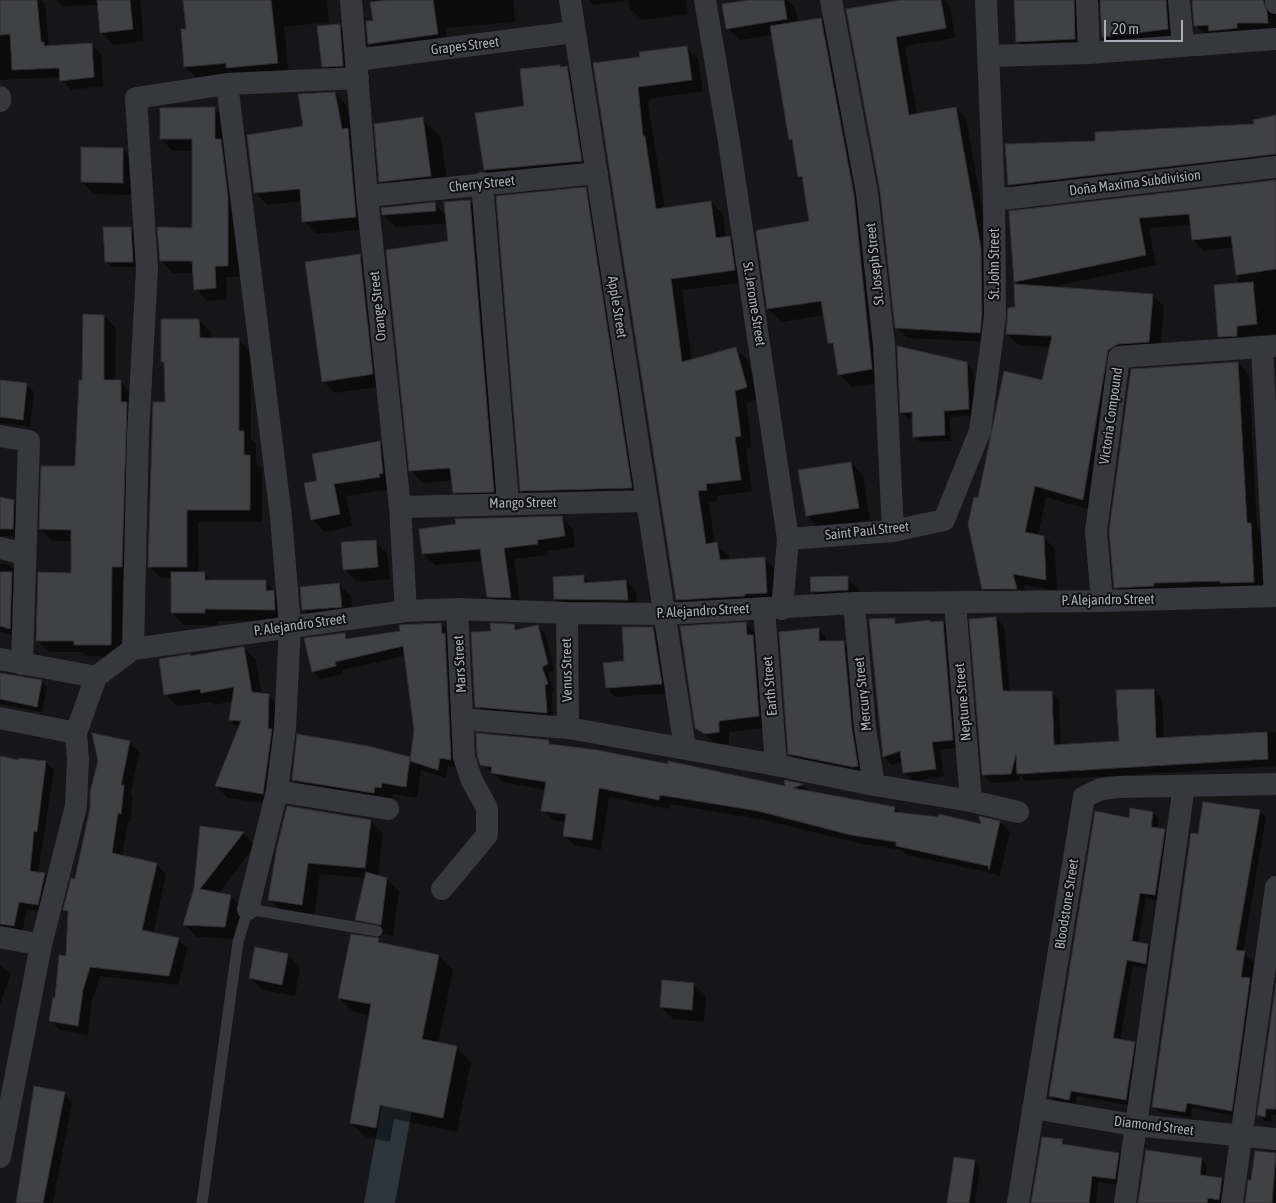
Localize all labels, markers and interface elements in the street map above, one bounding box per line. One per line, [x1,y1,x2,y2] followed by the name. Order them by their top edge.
[1106,10,1185,42] scale bar
[1112,20,1139,37] text: 20 m
[430,33,500,59] street label: Grapes Street
[1068,167,1202,199] street label: Doña Maxima Subdivision
[448,172,516,196] street label: Cherry Street
[862,222,888,306] street label: St. Joseph Street
[987,228,1003,300] street label: St. John Street
[739,261,769,347] street label: St. Jerome Street
[366,270,390,342] street label: Orange Street
[604,275,630,339] street label: Apple Street
[1096,366,1126,466] street label: Victoria Compound
[489,494,557,512] street label: Mango Street
[824,518,910,544] street label: Saint Paul Street
[1061,591,1155,609] street label: P. Alejandro Street
[656,600,750,622] street label: P. Alejandro Street
[253,610,347,640] street label: P. Alejandro Street
[450,635,470,693] street label: Mars Street
[558,638,576,702] street label: Venus Street
[759,655,781,717] street label: Earth Street
[851,656,875,732] street label: Mercury Street
[951,663,975,741] street label: Neptune Street
[1052,858,1082,950] street label: Bloodstone Street
[1113,1113,1195,1139] street label: Diamond Street

